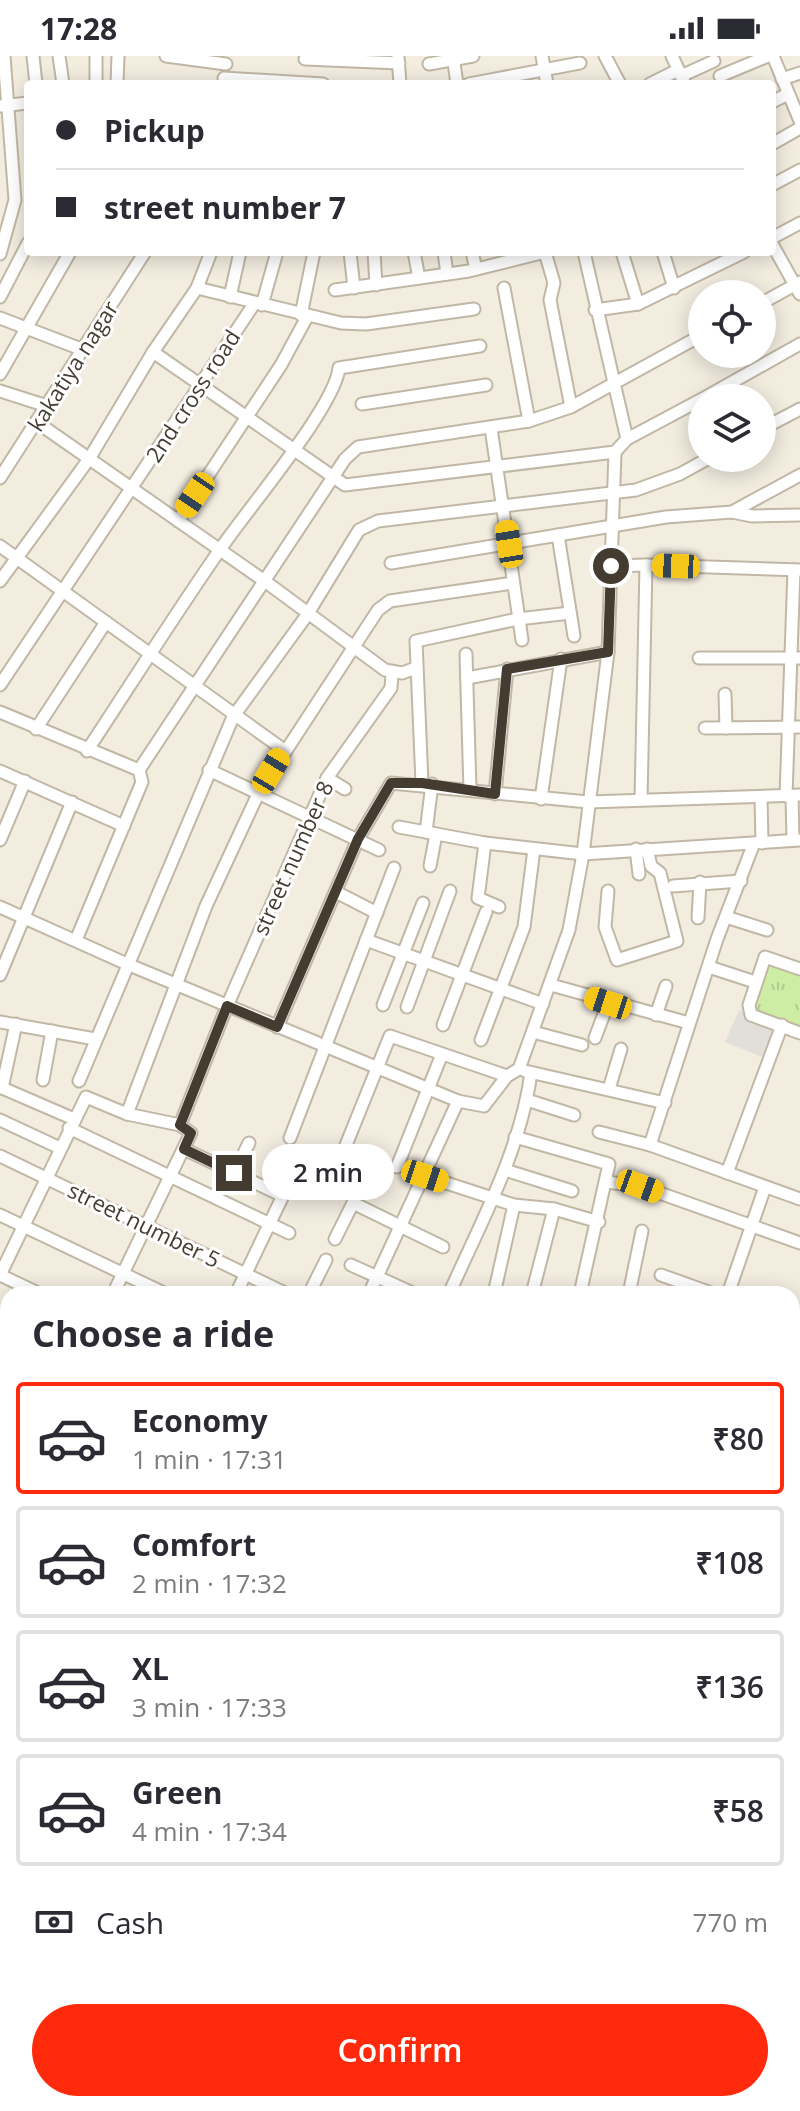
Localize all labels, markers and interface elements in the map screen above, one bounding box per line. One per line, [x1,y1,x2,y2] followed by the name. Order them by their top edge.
[40,8,117,49] text: 17:28
[104,110,205,151] text: Pickup
[104,187,346,228] text: street number 7
[688,280,776,472] map controls
[688,280,776,368] button: locate
[20,294,124,437] street label: kakatiya nagar
[138,323,246,468] street label: 2nd cross road
[688,384,776,472] button: layers
[172,468,218,522] car
[493,518,525,570] car
[593,548,629,584] route start
[652,553,700,579] car
[248,744,294,798] car
[245,776,340,940] street label: street number 8
[581,984,635,1022] car
[262,1145,394,1201] callout: 2 min
[293,1154,363,1190] text: 2 min
[216,1155,252,1191] route end
[398,1157,452,1195] car
[613,1167,667,1205] car
[63,1174,226,1274] street label: street number 5
[32,1309,274,1358] text: Choose a ride
[132,1400,268,1441] text: Economy
[36,1402,108,1474] icon: car
[713,1418,764,1459] text: ₹80
[132,1441,287,1477] text: 1 min · 17:31
[132,1524,256,1565] text: Comfort
[36,1526,108,1598] icon: car
[695,1542,764,1583] text: ₹108
[132,1565,287,1601] text: 2 min · 17:32
[132,1648,169,1689] text: XL
[36,1650,108,1722] icon: car
[695,1666,764,1707] text: ₹136
[132,1689,287,1725] text: 3 min · 17:33
[132,1772,223,1813] text: Green
[36,1774,108,1846] icon: car
[713,1790,764,1831] text: ₹58
[132,1813,287,1849] text: 4 min · 17:34
[32,1900,76,1944] icon: cash
[96,1902,164,1943] text: Cash
[693,1904,768,1940] text: 770 m
[32,2004,768,2096] button: Confirm

